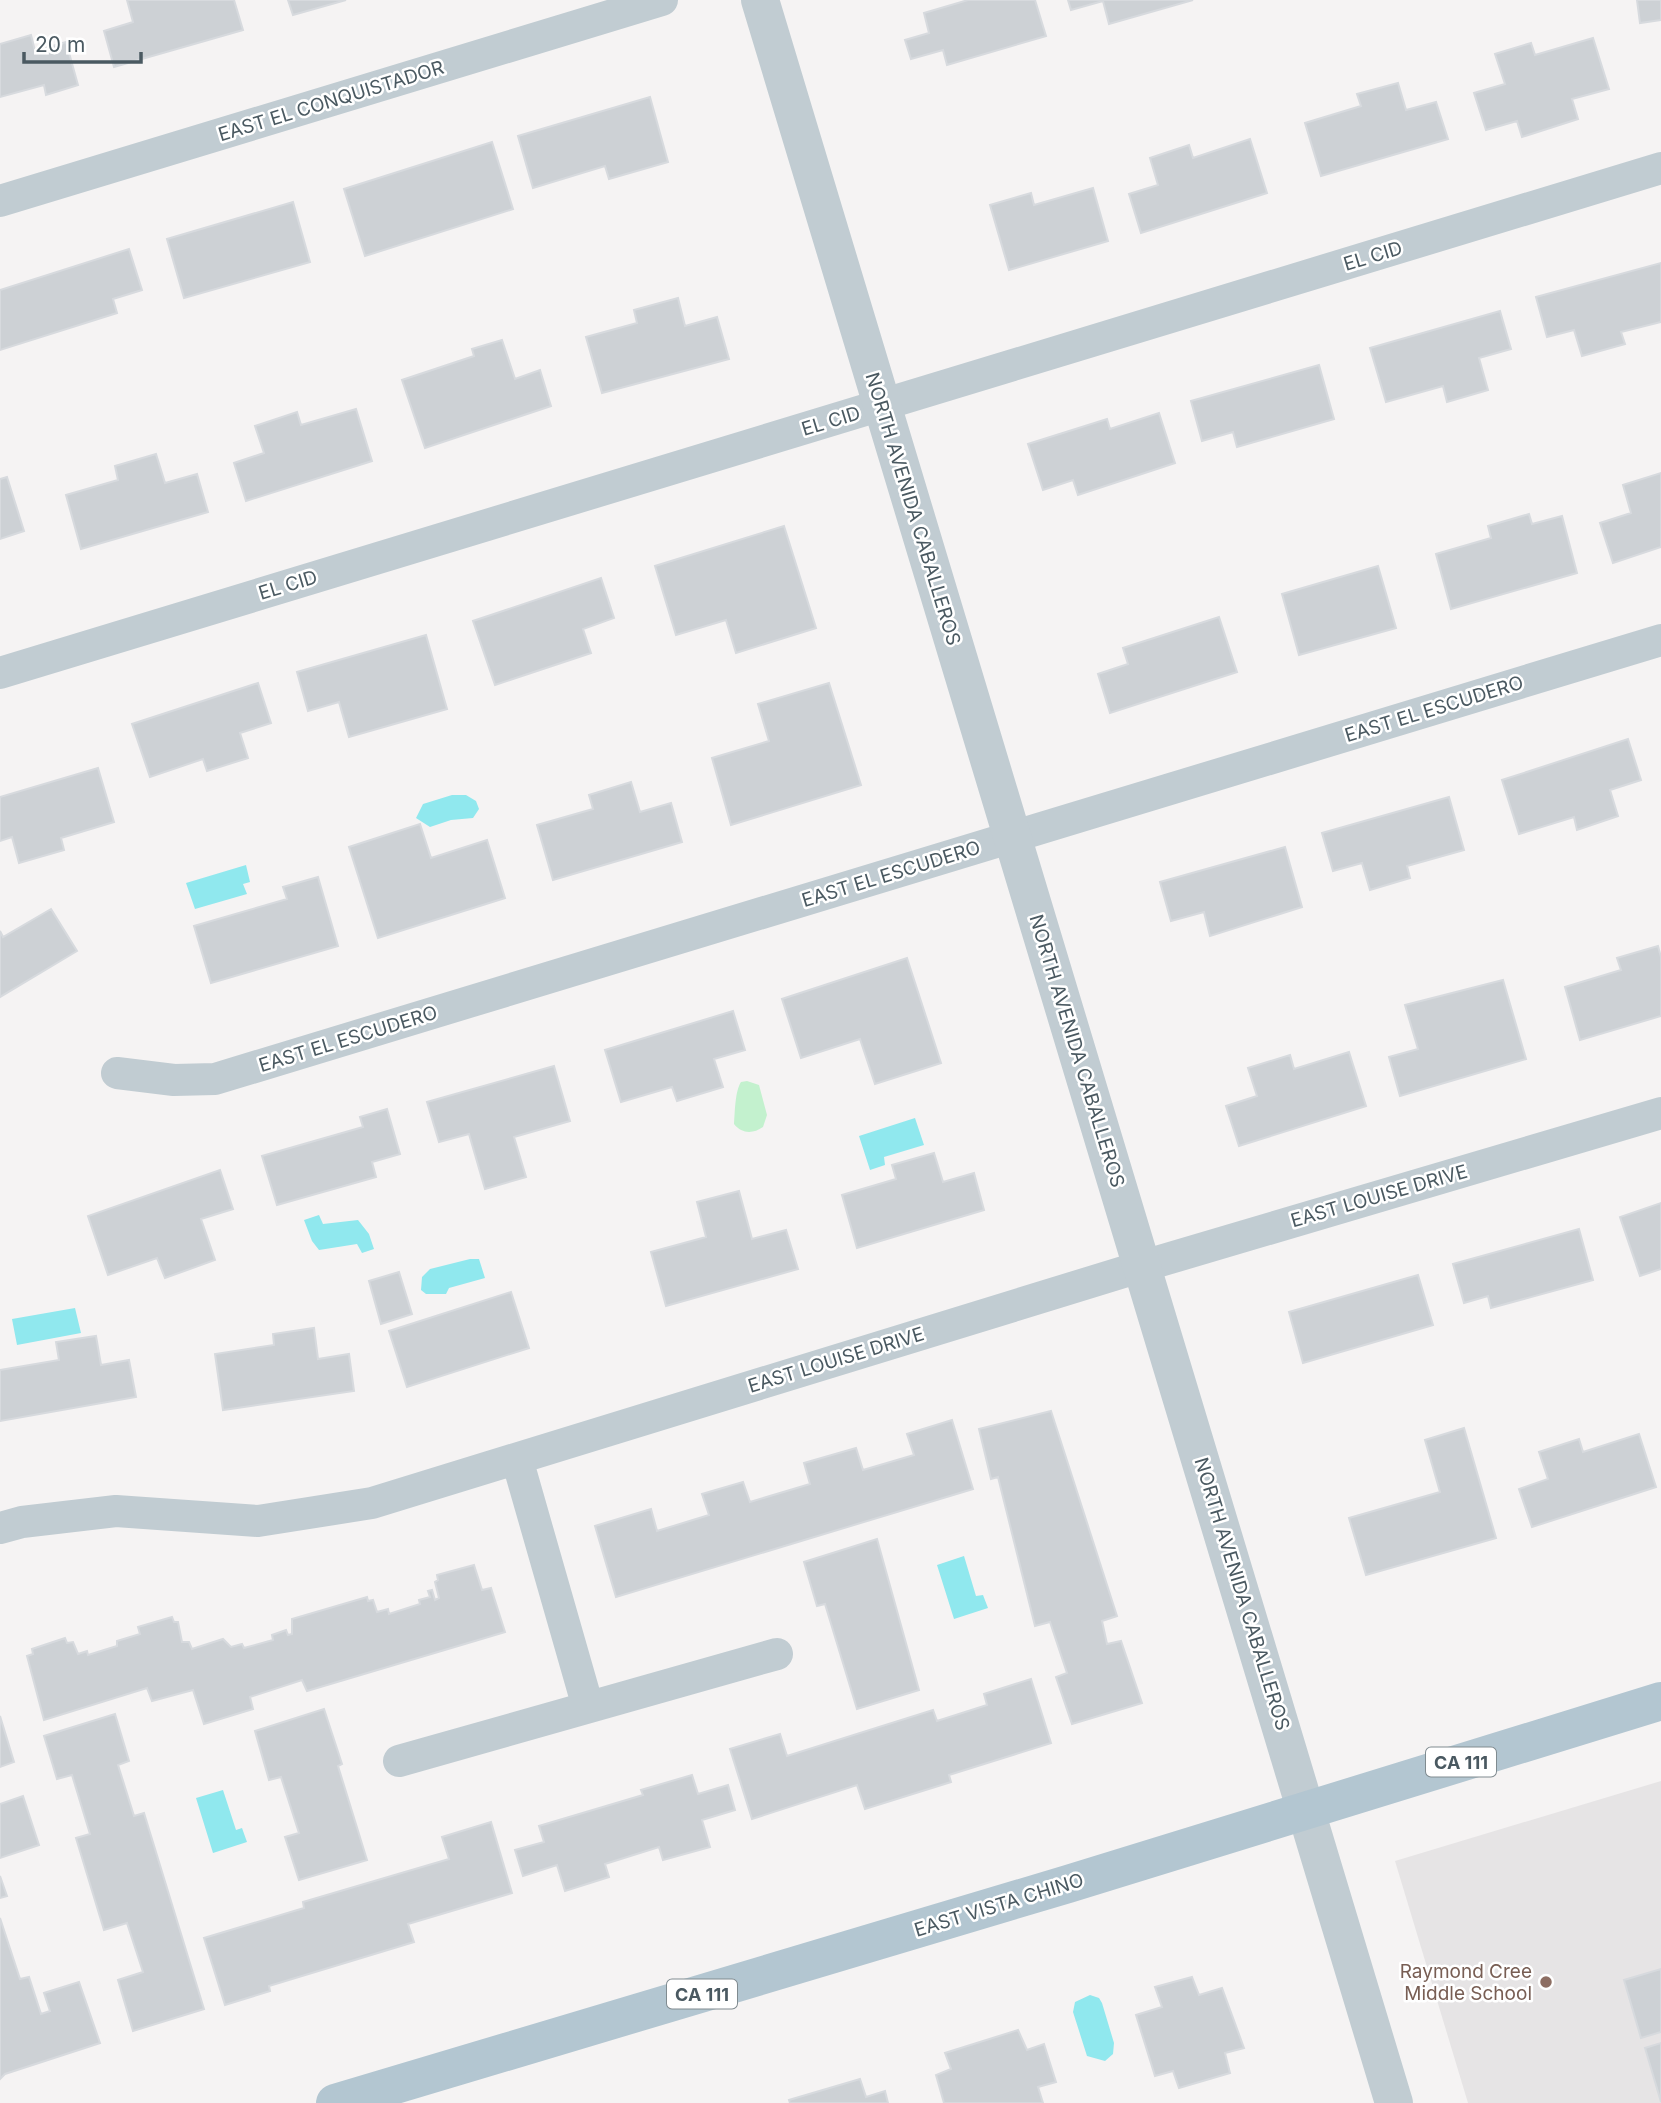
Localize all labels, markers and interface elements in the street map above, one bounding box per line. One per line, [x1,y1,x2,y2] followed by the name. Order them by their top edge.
[24,21,142,65] scale bar
[35,32,85,57] text: 20 m
[215,56,447,146] street label: EAST EL CONQUISTADOR
[1341,236,1405,276] street label: EL CID
[860,370,966,648] street label: NORTH AVENIDA CABALLEROS
[799,401,863,441] street label: EL CID
[256,565,320,605] street label: EL CID
[1342,671,1526,747] street label: EAST EL ESCUDERO
[799,836,983,912] street label: EAST EL ESCUDERO
[1024,912,1130,1190] street label: NORTH AVENIDA CABALLEROS
[256,1001,440,1077] street label: EAST EL ESCUDERO
[1288,1160,1470,1232] street label: EAST LOUISE DRIVE
[745,1322,927,1398] street label: EAST LOUISE DRIVE
[1189,1455,1295,1733] street label: NORTH AVENIDA CABALLEROS
[1426,1748,1496,1777] road number: CA 111
[912,1868,1086,1942] street label: EAST VISTA CHINO
[1400,1960,1532,2005] place label: Raymond Cree Middle School
[1538,1974,1554,1990] marker: Raymond Cree Middle School
[667,1980,737,2008] road number: CA 111

